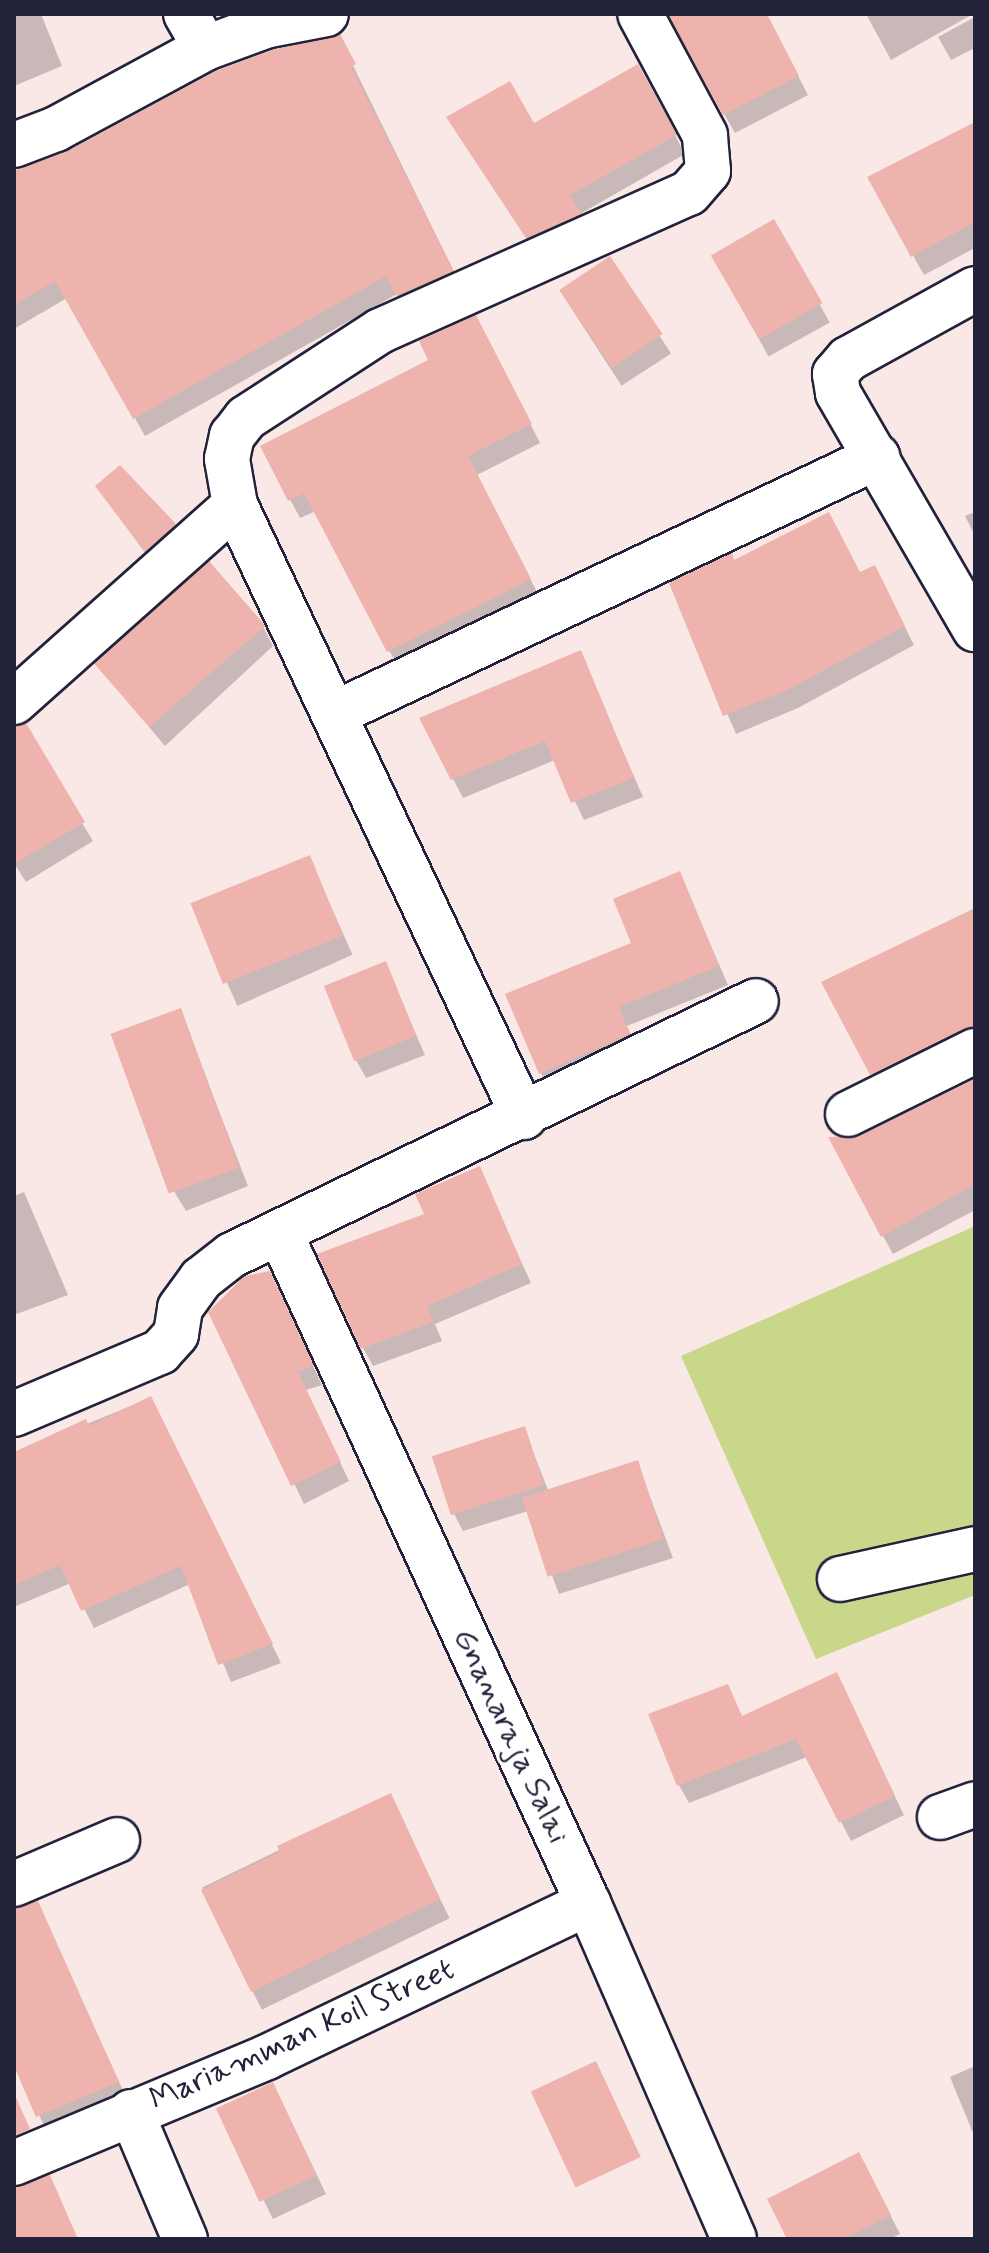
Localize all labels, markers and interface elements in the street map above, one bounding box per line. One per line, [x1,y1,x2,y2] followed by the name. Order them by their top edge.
[445,1624,577,1848] street label: Gnanaraja Salai
[139,1948,465,2122] street label: Mariamman Koil Street

